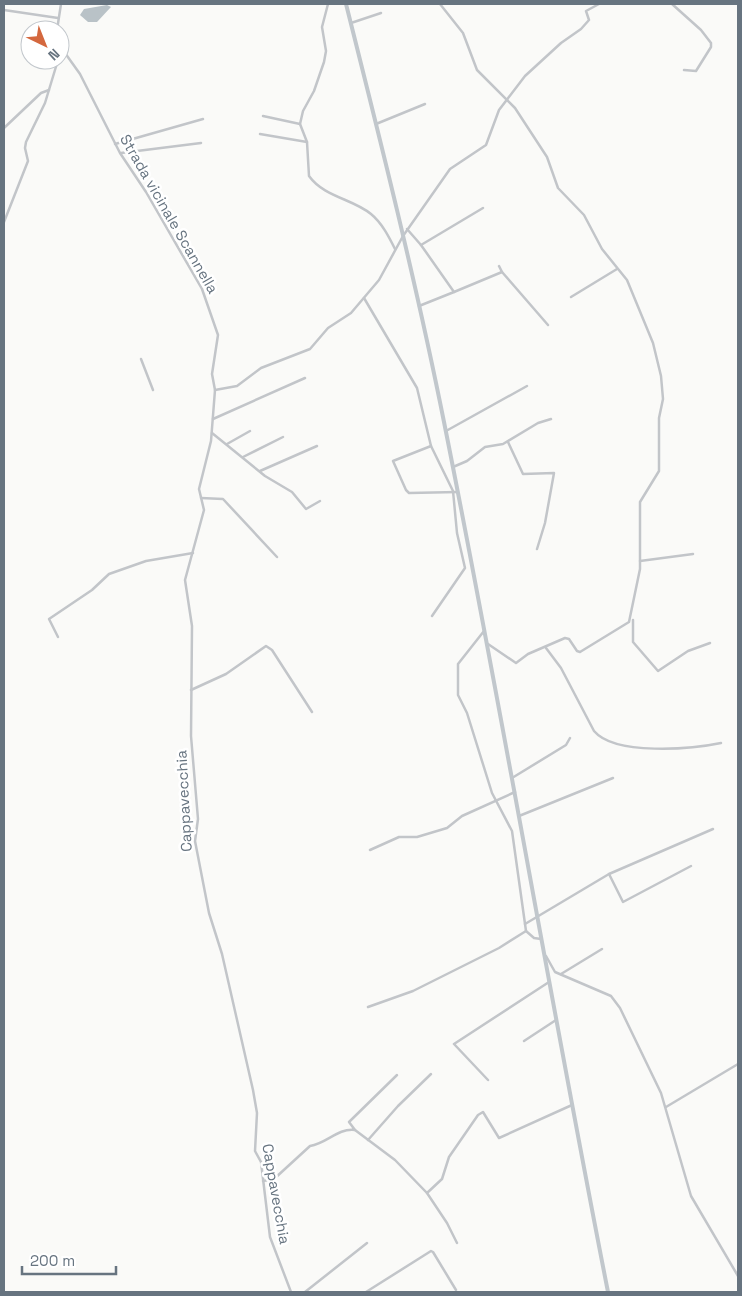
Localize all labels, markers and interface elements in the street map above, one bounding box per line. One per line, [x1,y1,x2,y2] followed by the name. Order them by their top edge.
[20,20,70,70] north arrow
[44,45,63,64] text: N
[116,131,223,297] street label: Strada vicinale Scannella
[171,749,196,852] street label: Cappavecchia
[258,1142,295,1246] street label: Cappavecchia
[22,1244,116,1276] scale bar
[30,1251,75,1270] text: 200 m

